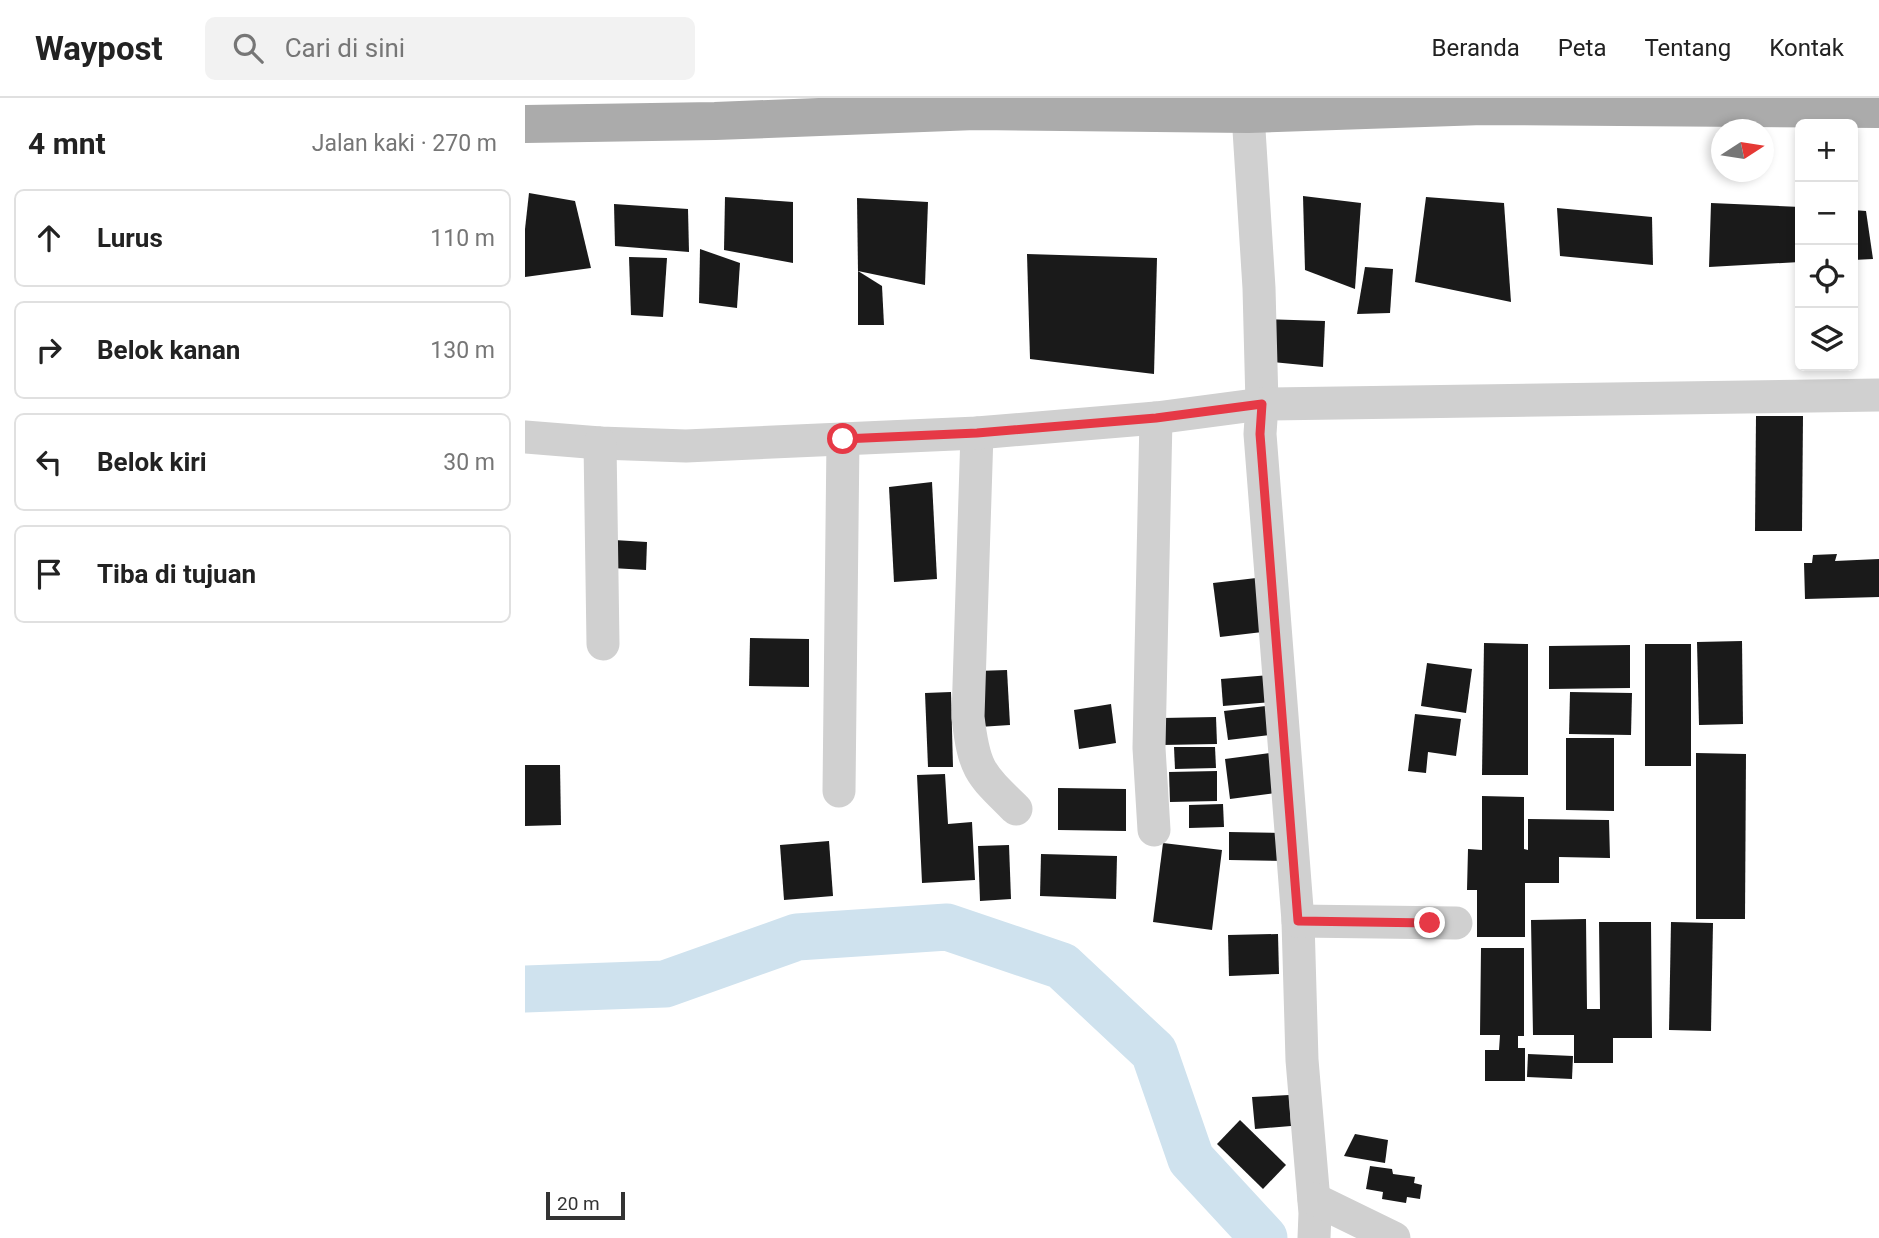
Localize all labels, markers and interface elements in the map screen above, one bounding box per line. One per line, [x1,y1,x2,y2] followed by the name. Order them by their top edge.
[205,17,695,80] search box
[35,29,163,68] text: Waypost
[229,29,267,67] icon: search
[285,33,405,63] text: Cari di sini
[1432,34,1520,62] text: Beranda
[1558,34,1606,62] text: Peta
[1644,34,1731,62] text: Tentang
[1769,34,1844,62] text: Kontak
[1711,119,1774,182] north arrow
[1795,119,1858,371] map controls
[1795,119,1858,182] button: +
[28,126,106,161] text: 4 mnt
[312,130,497,157] text: Jalan kaki · 270 m
[1795,182,1858,245] button: −
[30,219,68,257] icon: ahead
[97,223,163,253] text: Lurus
[430,225,495,252] text: 110 m
[1795,245,1858,308] button: locate
[1795,308,1858,371] button: layers
[30,331,68,369] icon: right
[97,335,240,365] text: Belok kanan
[430,337,495,364] text: 130 m
[827,423,858,454] route start
[30,443,68,481] icon: left
[97,447,207,477] text: Belok kiri
[443,449,495,476] text: 30 m
[30,555,68,593] icon: arrive
[97,559,256,589] text: Tiba di tujuan
[1414,907,1445,938] route end
[546,1189,625,1221] scale bar
[557,1192,600,1215] text: 20 m

